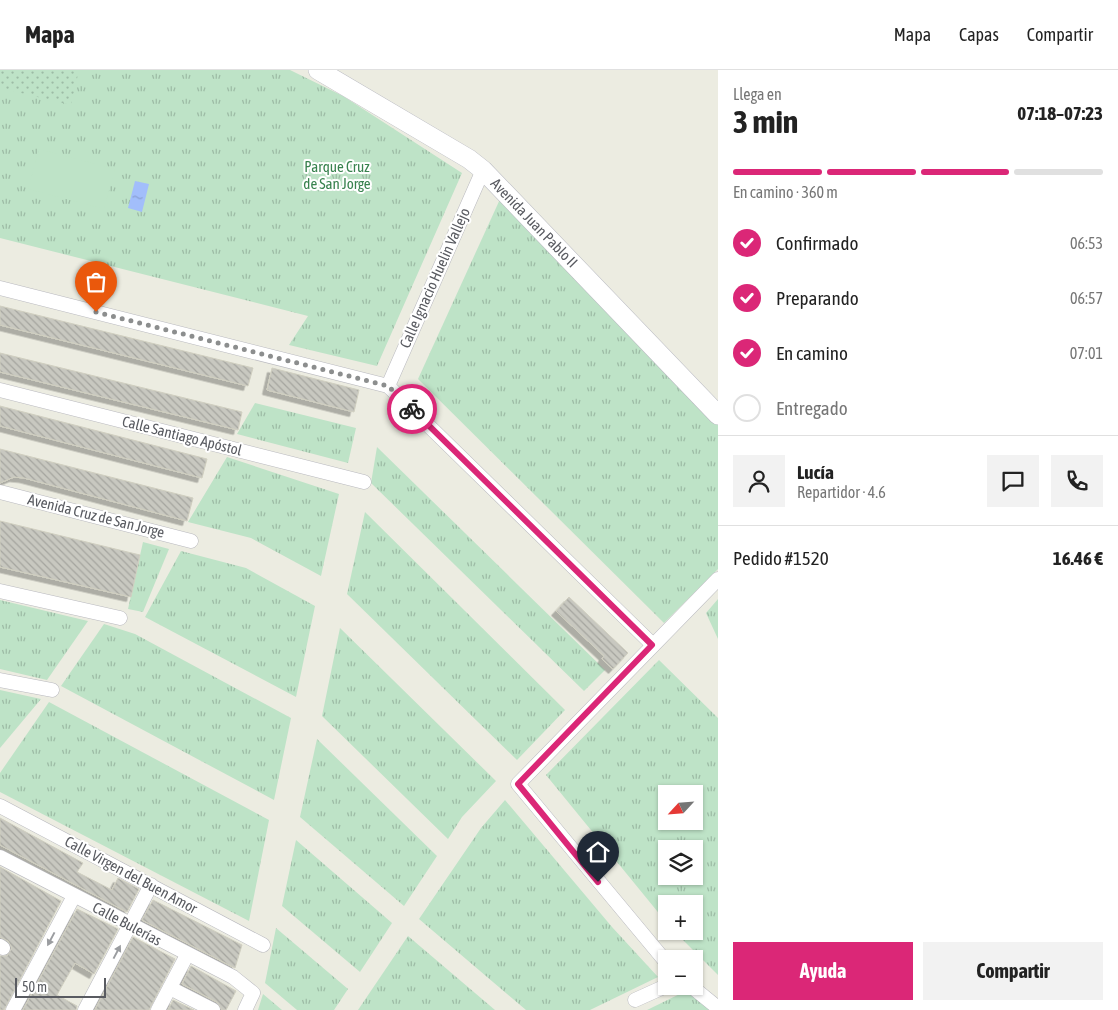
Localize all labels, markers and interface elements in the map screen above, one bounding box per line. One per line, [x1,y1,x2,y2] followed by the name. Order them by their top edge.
[25,21,75,48] text: Mapa
[894,24,931,45] text: Mapa
[959,24,999,45] text: Capas
[1027,24,1093,45] text: Compartir
[733,85,782,103] text: Llega en
[1017,102,1103,124] text: 07:18–07:23
[733,103,798,140] text: 3 min
[303,158,371,192] park label: Parque Cruz de San Jorge
[488,175,581,271] street label: Avenida Juan Pablo II
[733,183,838,201] text: En camino · 360 m
[396,205,473,350] street label: Calle Ignacio Huelin Vallejo
[733,229,761,257] icon: check
[776,232,858,254] text: Confirmado
[1070,234,1103,252] text: 06:53
[75,261,117,312] pin
[82,268,110,296] icon: bag
[733,284,761,312] icon: check
[776,287,859,309] text: Preparando
[1070,289,1103,307] text: 06:57
[733,339,761,367] icon: check
[776,342,848,364] text: En camino
[1070,344,1103,362] text: 07:01
[387,384,437,434] courier
[398,395,426,423] icon: bike
[776,397,848,419] text: Entregado
[120,412,244,459] street label: Calle Santiago Apóstol
[733,455,785,507] button: person
[987,455,1039,507] button: chat
[1051,455,1103,507] button: phone
[797,461,834,483] text: Lucía
[797,483,886,501] text: Repartidor · 4.6
[26,490,166,541] street label: Avenida Cruz de San Jorge
[733,547,829,569] text: Pedido #1520
[1053,547,1103,569] text: 16.46 €
[658,785,702,830] north arrow
[658,785,703,995] map controls
[577,831,619,882] pin
[62,832,201,917] street label: Calle Virgen del Buen Amor
[584,838,612,866] icon: home
[658,840,703,885] button: layers
[658,895,703,940] button: +
[90,898,165,949] street label: Calle Bulerías
[47,931,55,946] one-way arrow
[733,942,913,1000] button: Ayuda
[923,942,1103,1000] button: Compartir
[112,946,121,959] one-way arrow
[658,950,703,995] button: −
[15,975,106,998] scale bar
[22,979,47,995] text: 50 m

